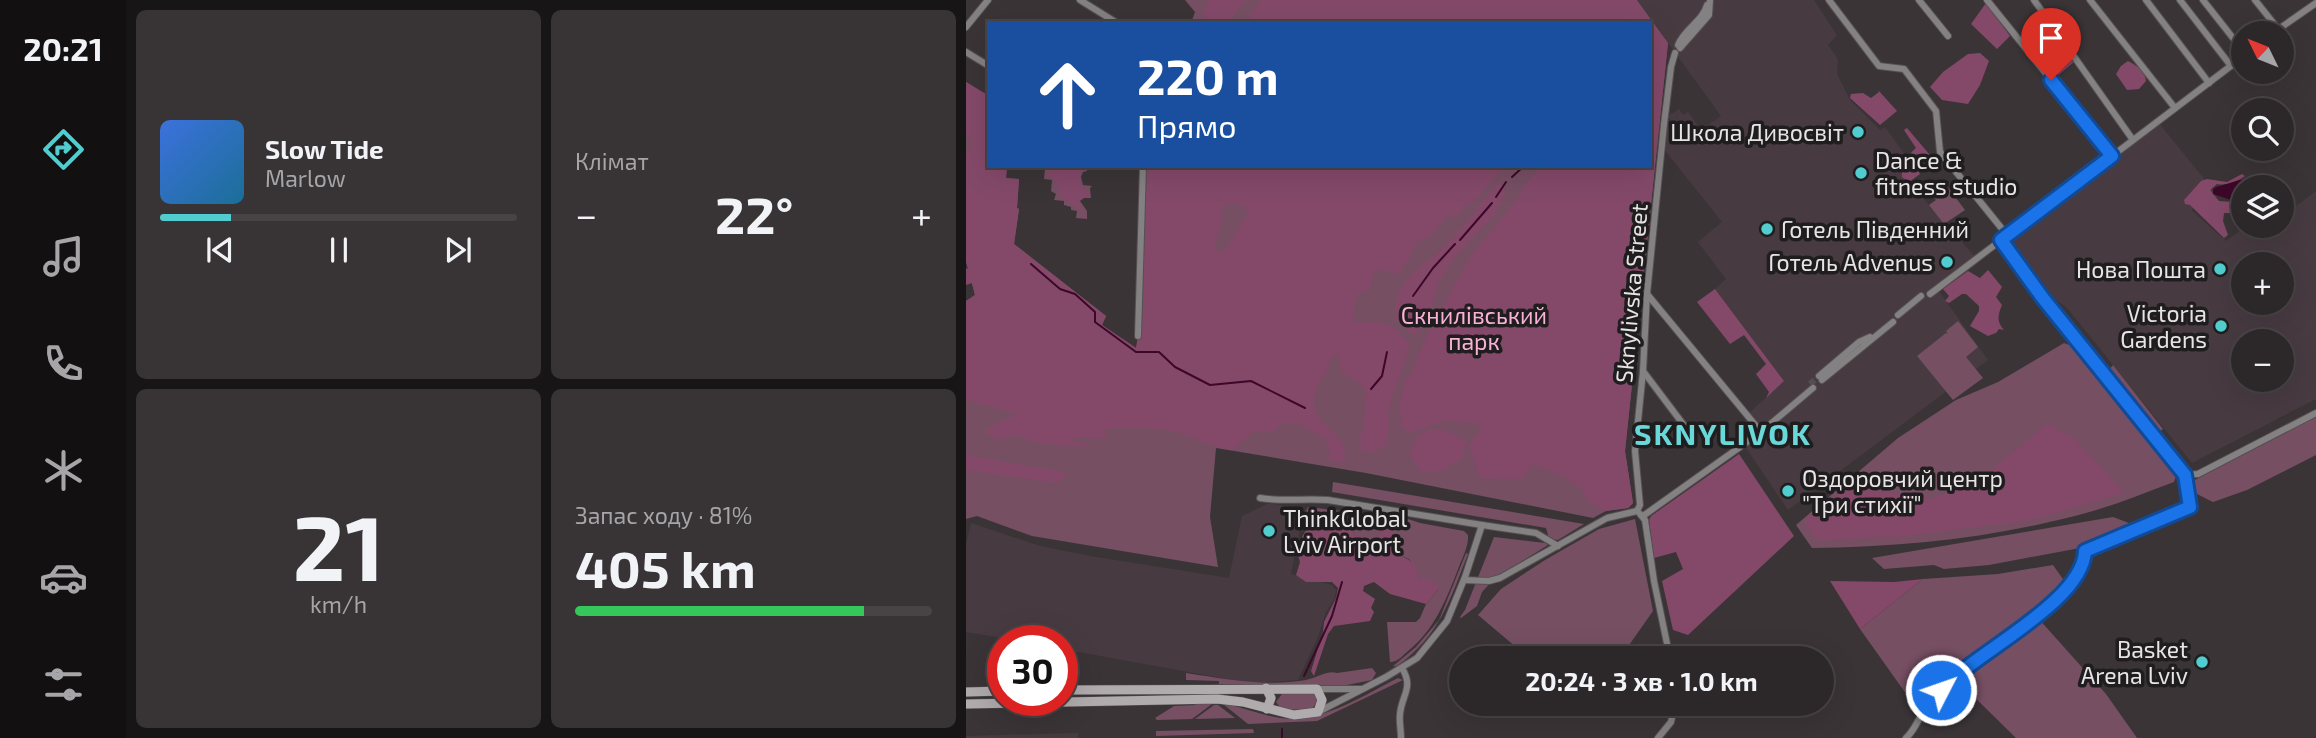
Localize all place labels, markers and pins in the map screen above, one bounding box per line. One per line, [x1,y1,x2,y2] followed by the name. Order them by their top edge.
[2021,8,2081,80] pin
[1670,118,1844,146] place label: Школа Дивосвіт
[1850,124,1866,140] marker: Школа Дивосвіт
[1875,146,2017,200] place label: Dance & fitness studio
[1853,165,1869,181] marker: Dance & fitness studio
[1781,215,1969,243] place label: Готель Південний
[1759,221,1775,237] marker: Готель Південний
[1768,248,1933,276] place label: Готель Advenus
[1939,254,1955,270] marker: Готель Advenus
[2076,255,2206,283] place label: Нова Пошта
[2212,261,2228,277] marker: Нова Пошта
[2120,299,2207,353] place label: Victoria Gardens
[2213,318,2229,334] marker: Victoria Gardens
[1802,464,2003,518] place label: Оздоровчий центр "Три стихії"
[1780,483,1796,499] marker: Оздоровчий центр "Три стихії"
[1283,504,1408,558] place label: ThinkGlobal Lviv Airport
[1261,523,1277,539] marker: ThinkGlobal Lviv Airport
[2081,635,2188,689] place label: Basket Arena Lviv
[2194,654,2210,670] marker: Basket Arena Lviv

